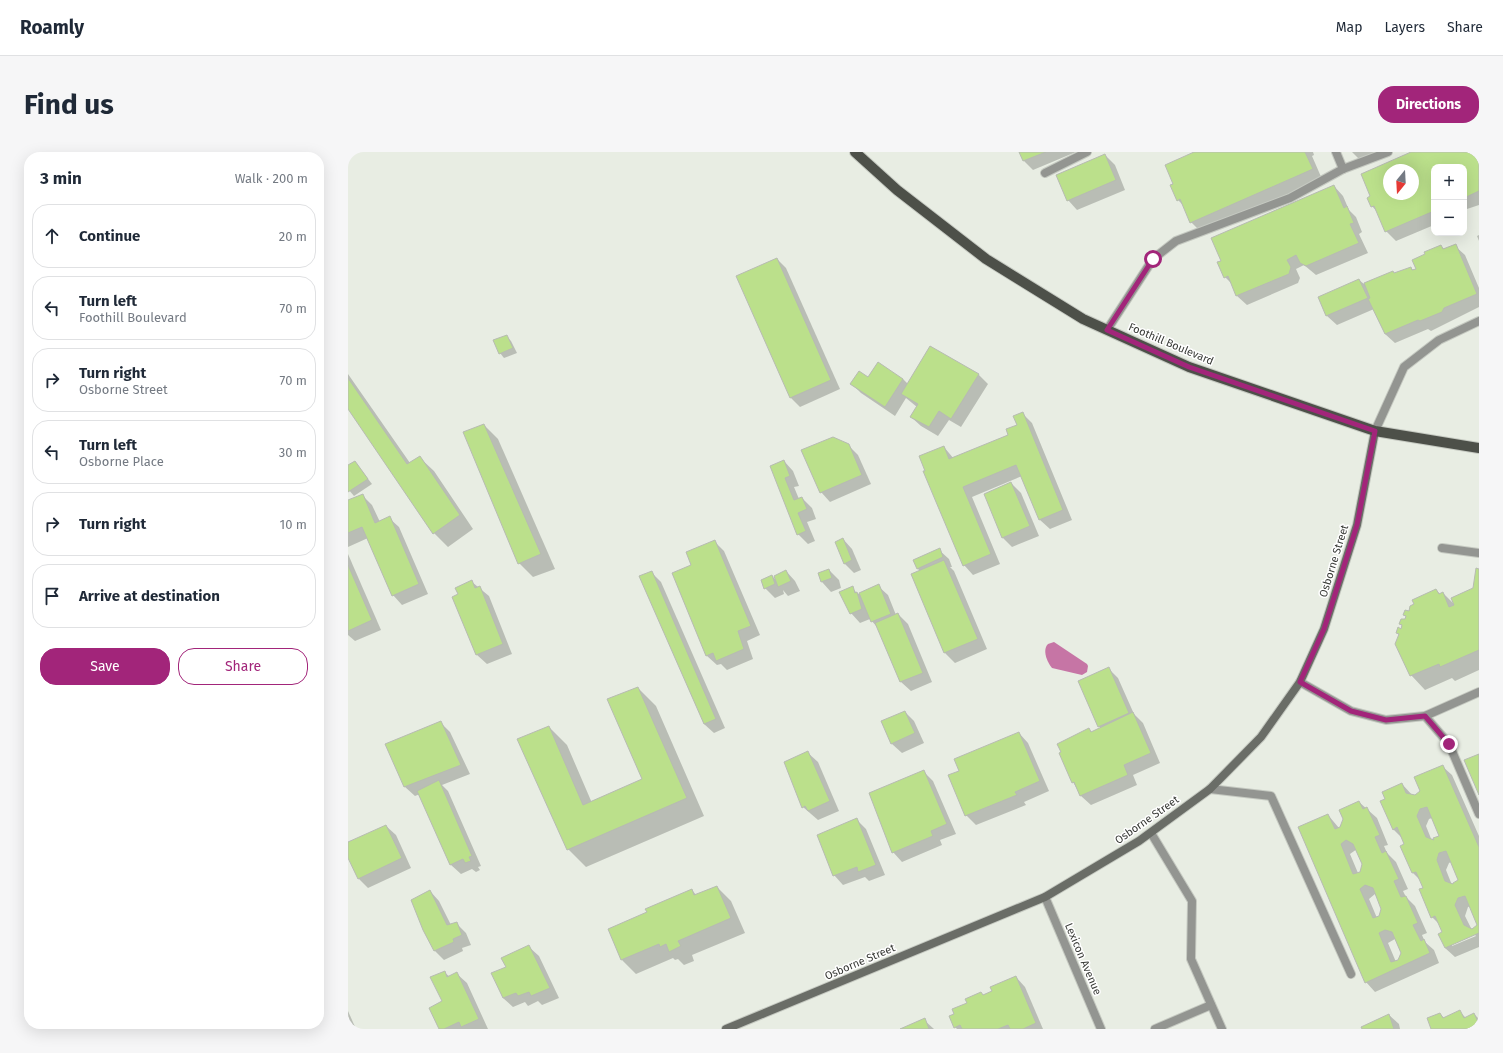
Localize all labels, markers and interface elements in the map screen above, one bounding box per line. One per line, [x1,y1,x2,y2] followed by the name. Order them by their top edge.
[20,16,84,39] text: Roamly
[1336,19,1362,36] text: Map
[1384,19,1425,36] text: Layers
[1447,19,1483,36] text: Share
[1378,86,1479,123] button: Directions
[24,88,114,121] text: Find us
[1383,164,1419,200] north arrow
[1431,164,1467,236] map controls
[1431,164,1467,200] button: +
[40,168,82,189] text: 3 min
[235,171,308,186] text: Walk · 200 m
[1431,200,1467,236] button: −
[41,225,63,247] icon: ahead
[79,227,140,245] text: Continue
[279,229,307,244] text: 20 m
[1144,250,1162,268] route start
[79,292,137,310] text: Turn left
[41,297,63,319] icon: left
[280,301,307,316] text: 70 m
[79,310,187,325] text: Foothill Boulevard
[1127,320,1215,368] street label: Foothill Boulevard
[79,364,146,382] text: Turn right
[41,369,63,391] icon: right
[280,373,307,388] text: 70 m
[79,382,168,397] text: Osborne Street
[79,436,137,454] text: Turn left
[41,441,63,463] icon: left
[279,445,307,460] text: 30 m
[79,454,164,469] text: Osborne Place
[41,513,63,535] icon: right
[79,515,146,533] text: Turn right
[280,517,307,532] text: 10 m
[1317,523,1351,599] street label: Osborne Street
[41,585,63,607] icon: arrive
[79,587,220,605] text: Arrive at destination
[40,648,170,685] button: Save
[178,648,308,685] button: Share
[1440,735,1458,753] route end
[1112,793,1182,847] street label: Osborne Street
[1062,921,1104,997] street label: Lexicon Avenue
[823,941,897,983] street label: Osborne Street

